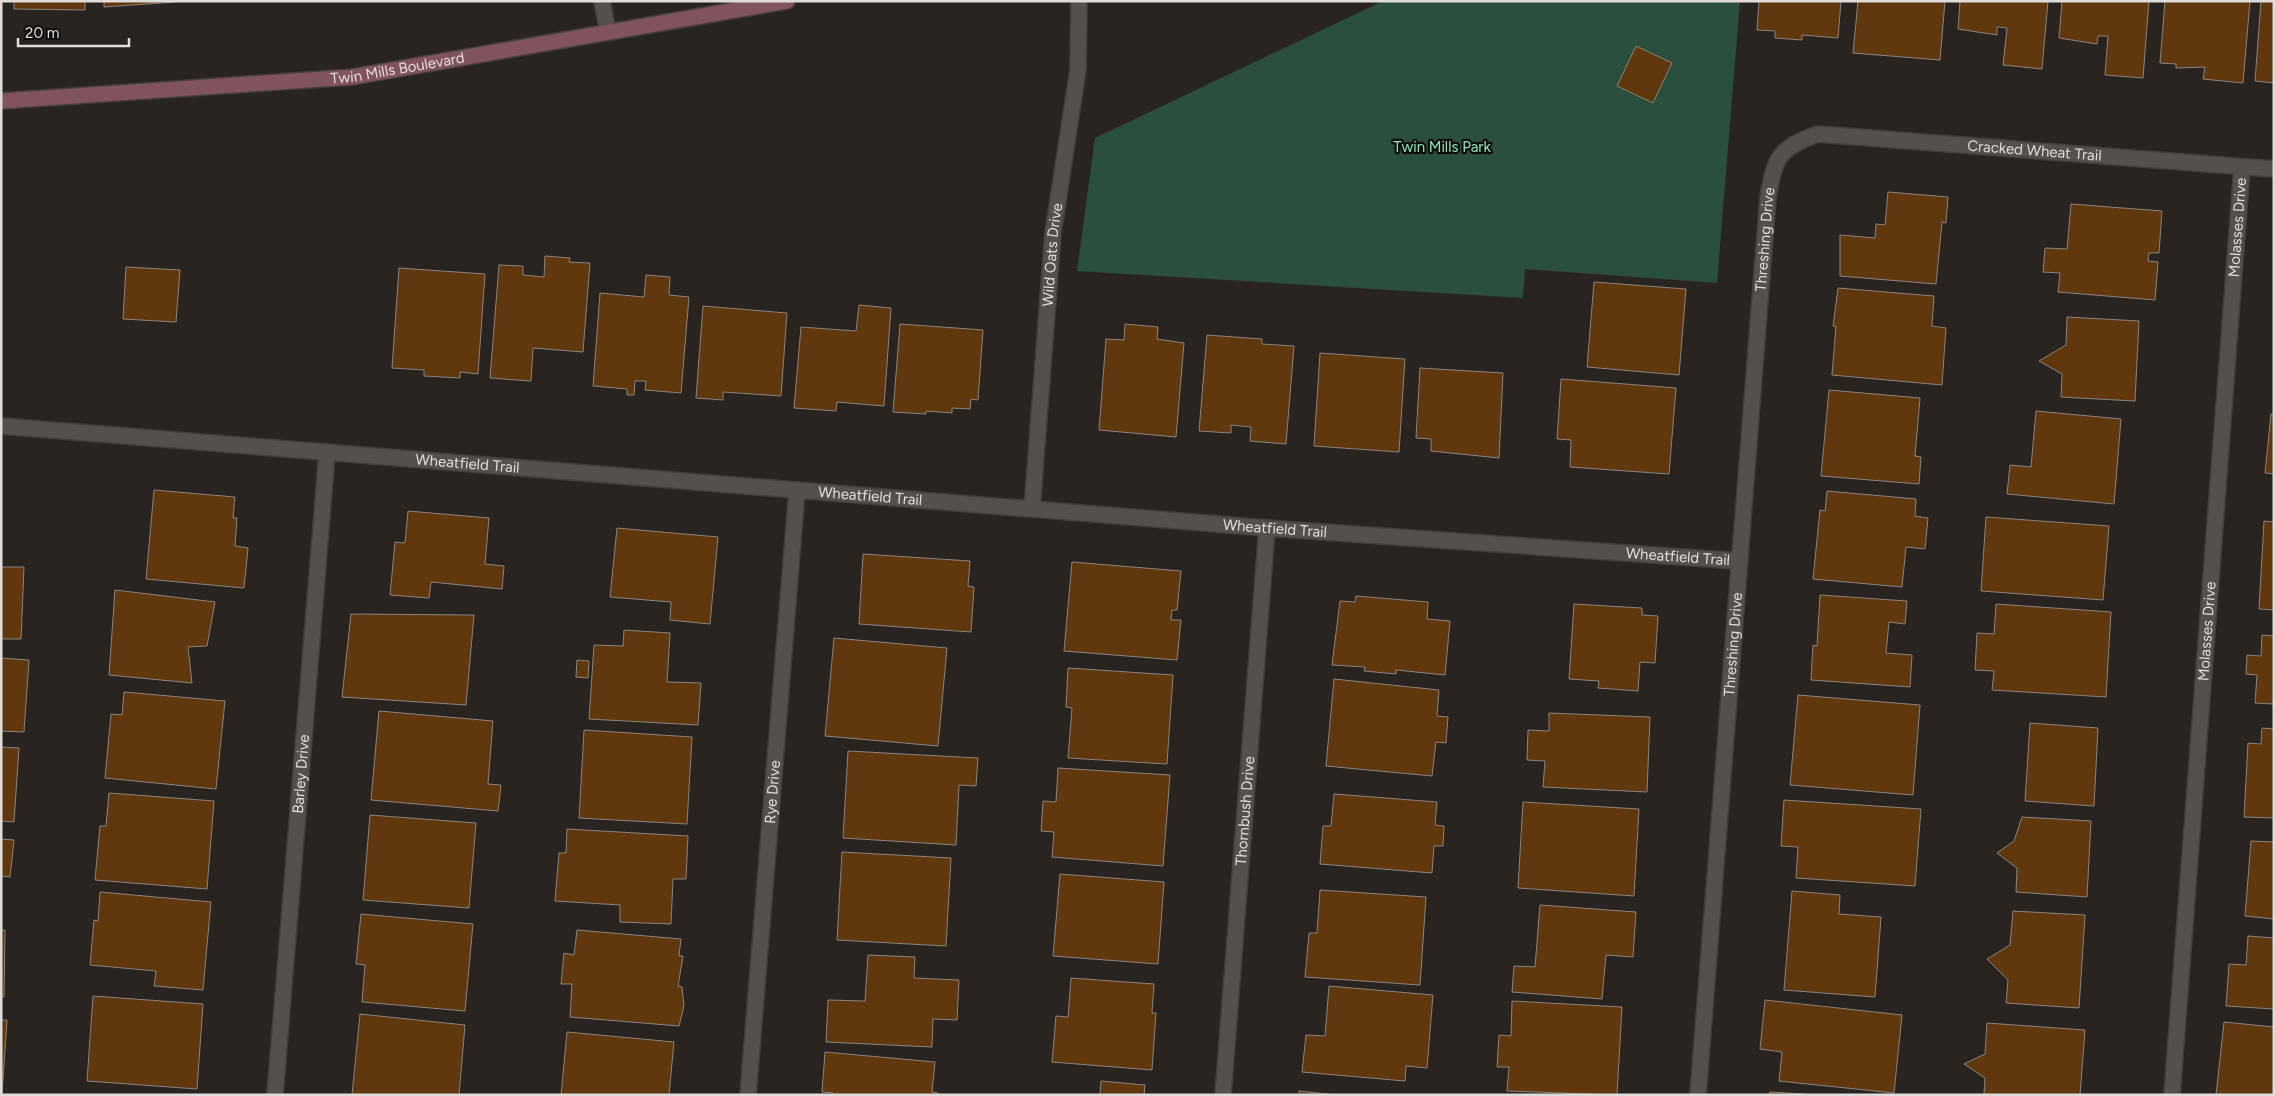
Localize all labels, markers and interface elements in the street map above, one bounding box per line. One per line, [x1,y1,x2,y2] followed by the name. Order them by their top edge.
[18,15,129,47] scale bar
[25,24,59,42] text: 20 m
[330,49,466,87] street label: Twin Mills Boulevard
[1967,136,2102,165] street label: Cracked Wheat Trail
[1393,138,1491,156] park label: Twin Mills Park
[2225,177,2250,278] street label: Molasses Drive
[1752,186,1779,292] street label: Threshing Drive
[1038,202,1066,307] street label: Wild Oats Drive
[415,450,520,477] street label: Wheatfield Trail
[817,483,923,509] street label: Wheatfield Trail
[1222,515,1328,541] street label: Wheatfield Trail
[1625,544,1731,569] street label: Wheatfield Trail
[2194,581,2220,682] street label: Molasses Drive
[1720,592,1746,697] street label: Threshing Drive
[289,734,313,814] street label: Barley Drive
[1232,755,1258,866] street label: Thornbush Drive
[761,760,784,824] street label: Rye Drive

